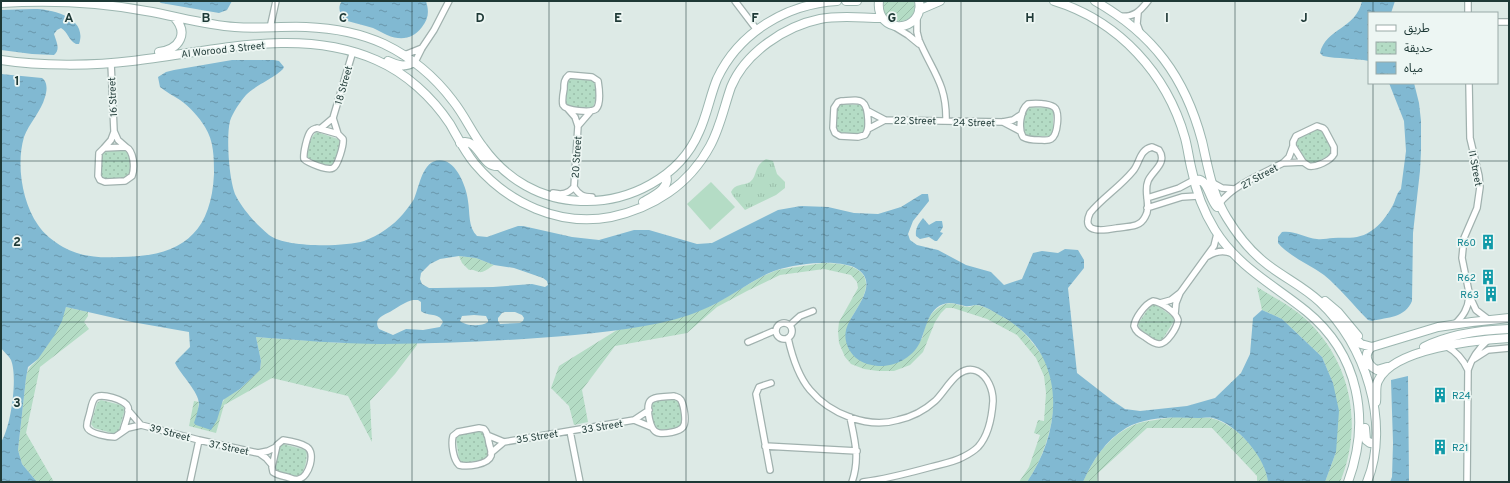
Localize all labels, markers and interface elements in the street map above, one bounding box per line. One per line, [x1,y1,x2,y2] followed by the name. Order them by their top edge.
[64,11,74,27] text: A
[202,11,211,27] text: B
[339,11,347,27] text: C
[475,11,485,27] text: D
[614,11,622,27] text: E
[751,11,759,27] text: F
[888,11,897,27] text: G
[1025,11,1035,27] text: H
[1165,11,1169,27] text: I
[1300,11,1308,27] text: J
[1368,12,1498,84] legend
[1404,21,1430,37] text: طريق
[181,40,266,61] street label: Al Worood 3 Street
[1404,41,1433,57] text: حديقة
[1404,61,1423,77] text: مياه
[333,64,356,106] street label: 18 Street
[14,74,20,90] text: 1
[106,77,121,117] street label: 16 Street
[894,115,936,128] street label: 22 Street
[953,117,995,130] street label: 24 Street
[570,135,585,179] street label: 20 Street
[1465,149,1484,188] street label: I1 Street
[1239,162,1281,193] street label: 27 Street
[1479,233,1497,251] building icon: R60
[13,235,21,251] text: 2
[1457,237,1476,250] place label: R60
[1479,268,1497,286] building icon: R62
[1457,272,1476,285] place label: R62
[1482,285,1500,303] building icon: R63
[1460,289,1479,302] place label: R63
[1431,386,1449,404] building icon: R24
[1452,390,1471,403] place label: R24
[13,396,21,412] text: 3
[581,418,624,437] street label: 33 Street
[148,422,192,445] street label: 39 Street
[515,428,559,447] street label: 35 Street
[207,438,250,459] street label: 37 Street
[1431,438,1449,456] building icon: R21
[1452,442,1468,455] place label: R21

